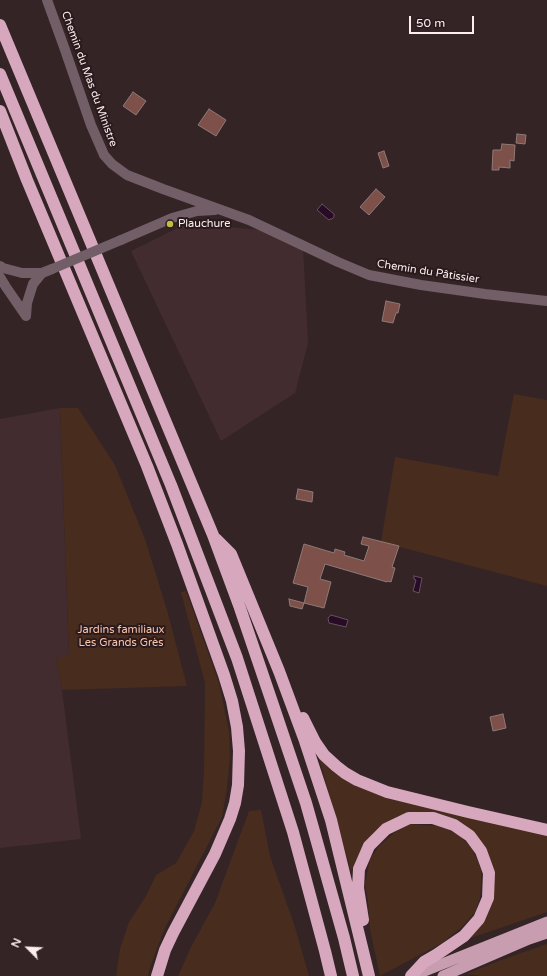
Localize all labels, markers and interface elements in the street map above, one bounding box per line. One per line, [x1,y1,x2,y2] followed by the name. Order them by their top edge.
[411,8,476,34] scale bar
[58,9,120,149] street label: Chemin du Mas du Ministre
[416,16,445,30] text: 50 m
[178,217,230,231] place label: Plauchure
[165,219,175,229] marker: Plauchure
[376,257,480,287] street label: Chemin du Pâtissier
[77,623,165,649] park label: Jardins familiaux Les Grands Grès
[8,928,48,968] north arrow
[9,936,24,950] text: N

